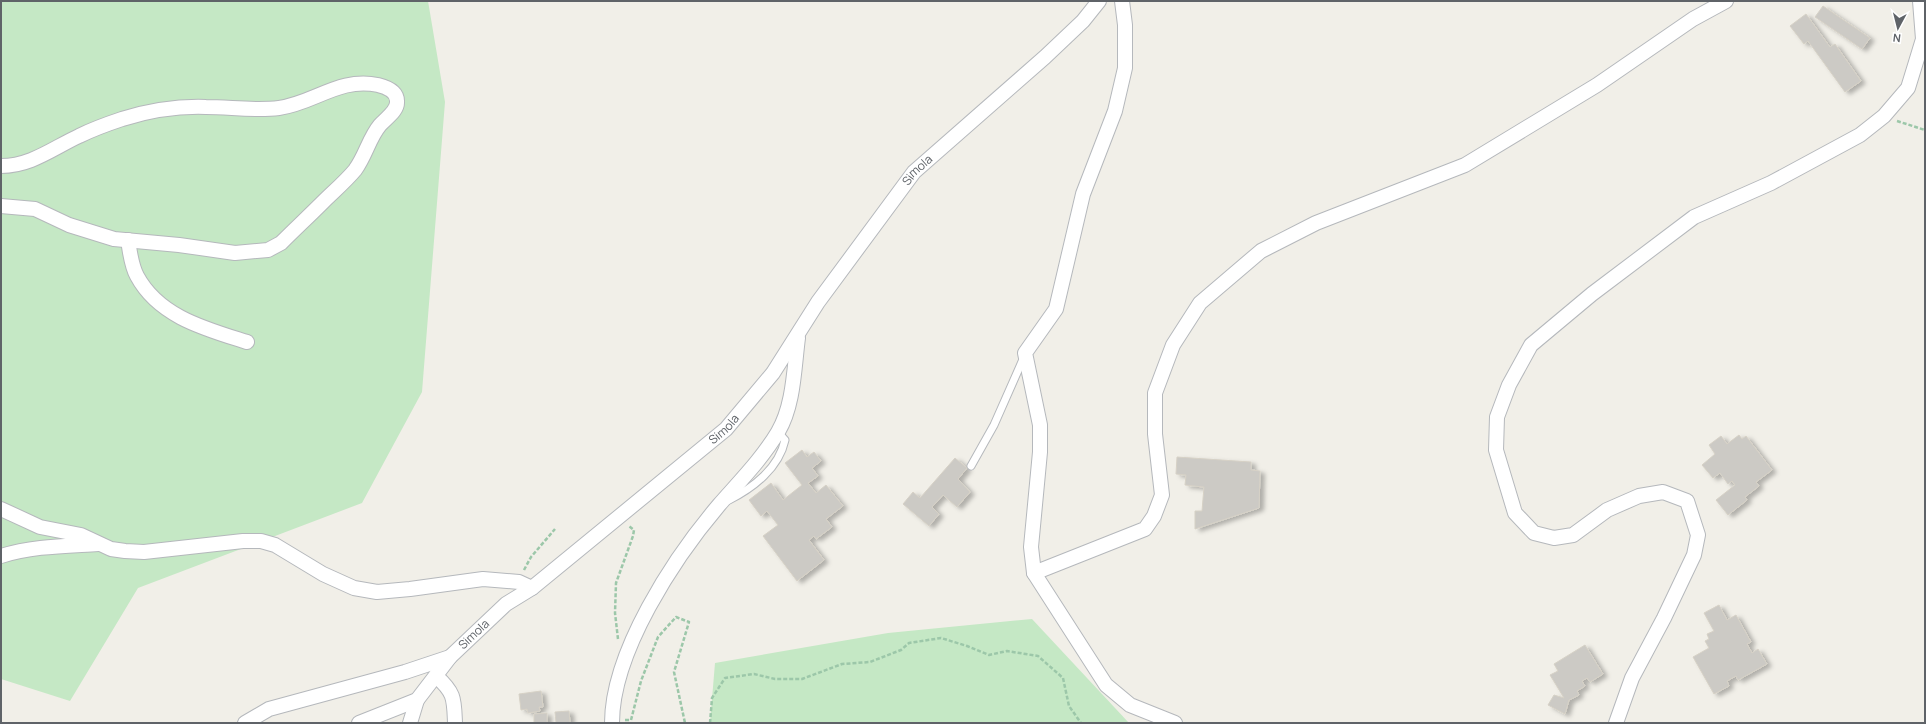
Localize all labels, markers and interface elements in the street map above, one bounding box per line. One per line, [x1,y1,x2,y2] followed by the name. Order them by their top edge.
[1878,8,1918,48] north arrow
[1892,30,1902,46] text: N
[898,151,936,189] street label: Simola
[705,410,743,448] street label: Simola
[454,615,493,653] street label: Simola

